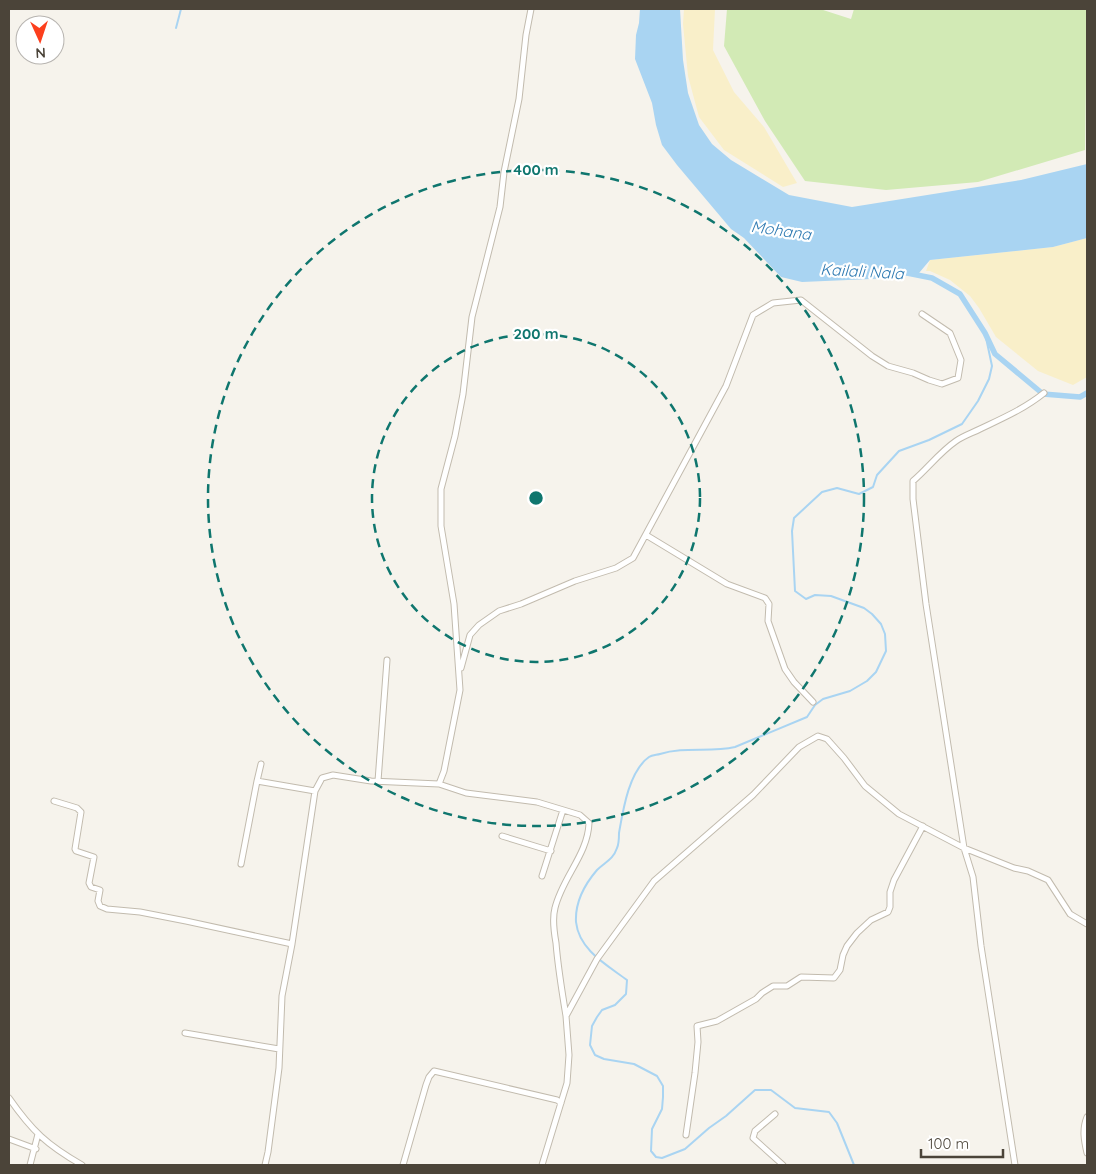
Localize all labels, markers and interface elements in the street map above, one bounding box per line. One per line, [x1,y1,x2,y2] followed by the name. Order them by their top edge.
[15,15,65,65] north arrow
[35,44,46,62] text: N
[513,160,559,179] text: 400 m
[750,216,814,244] water label: Mohana
[820,259,906,283] water label: Kailali Nala
[514,324,559,343] text: 200 m
[527,489,545,507] centre of rings
[921,1126,1004,1158] scale bar
[928,1134,969,1153] text: 100 m

